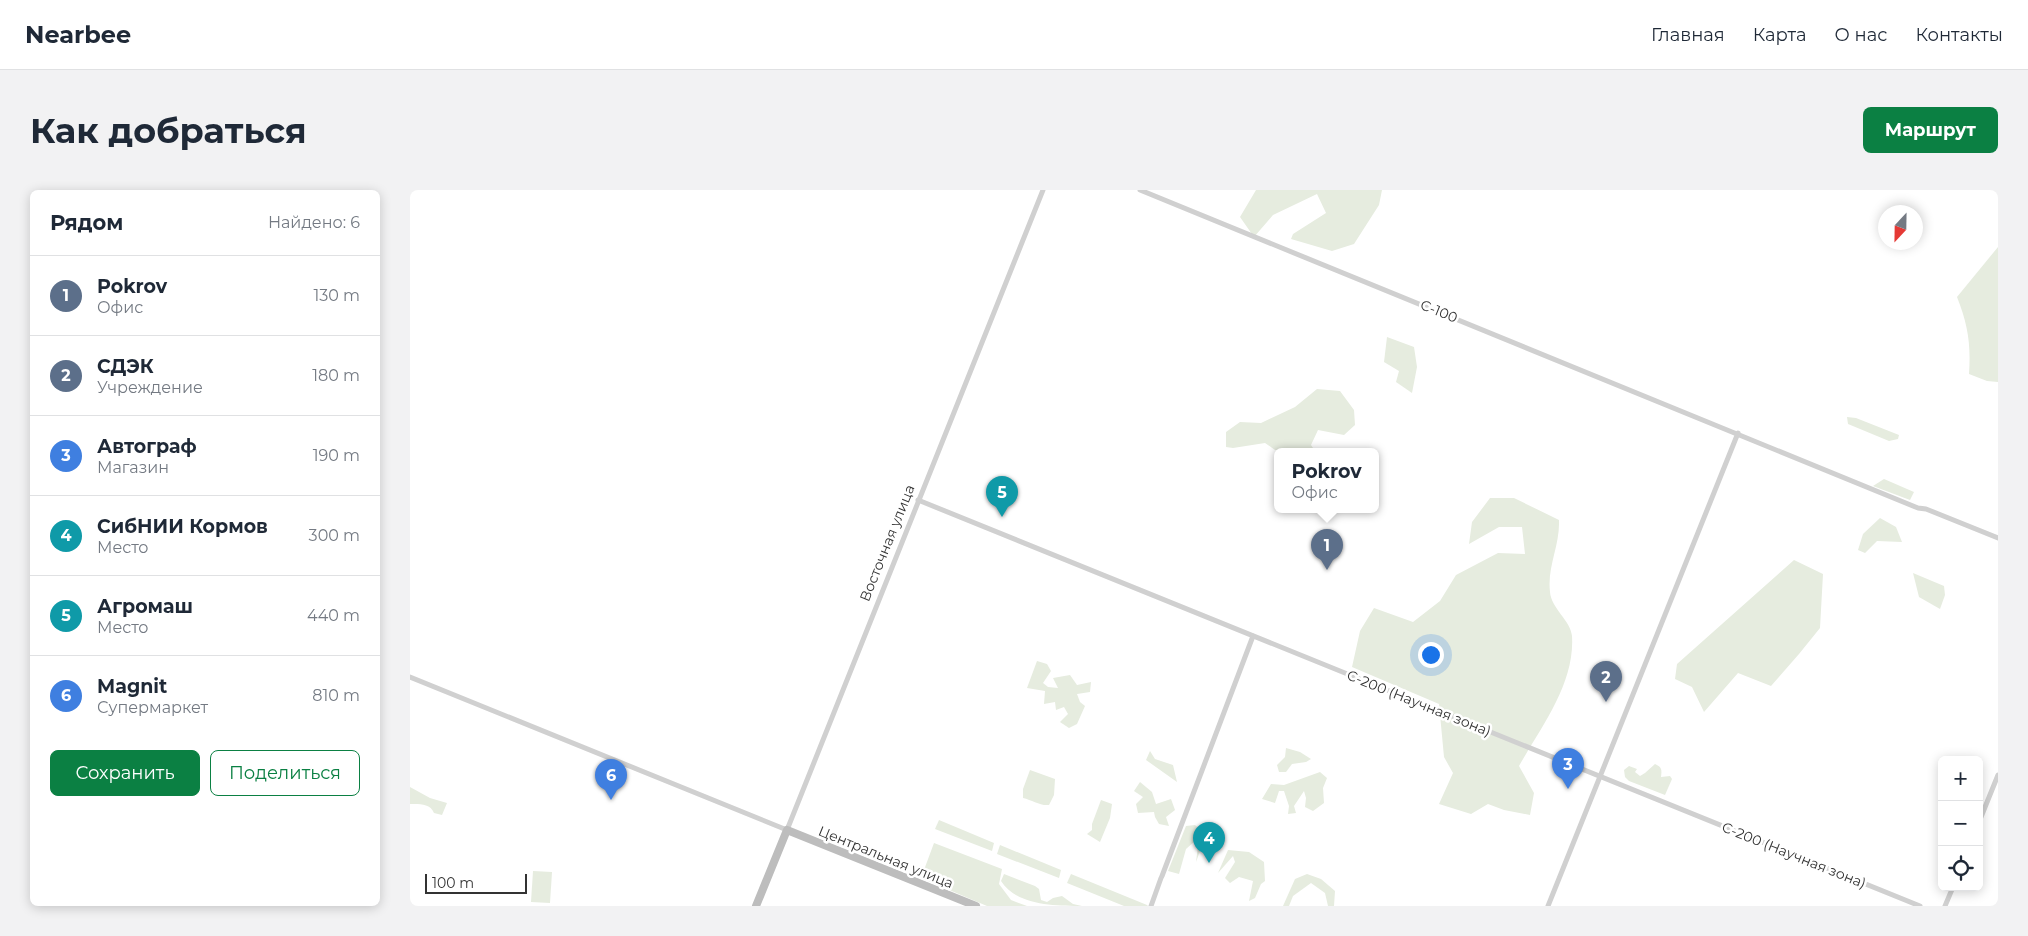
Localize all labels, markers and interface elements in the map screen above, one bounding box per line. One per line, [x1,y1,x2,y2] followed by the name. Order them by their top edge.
[25,20,131,49] text: Nearbee
[1651,24,1725,46] text: Главная
[1753,24,1807,46] text: Карта
[1835,24,1887,46] text: О нас
[1915,24,2003,46] text: Контакты
[1863,107,1998,153] button: Маршрут
[30,109,307,152] text: Как добраться
[1878,205,1923,250] north arrow
[50,210,123,235] text: Рядом
[268,213,360,232] text: Найдено: 6
[97,275,167,298] text: Pokrov
[63,286,69,305] text: 1
[313,286,360,305] text: 130 m
[1418,295,1460,327] street label: С-100
[97,298,143,317] text: Офис
[97,355,154,378] text: СДЭК
[61,366,71,385] text: 2
[312,366,360,385] text: 180 m
[97,378,203,397] text: Учреждение
[97,435,197,458] text: Автограф
[61,446,71,465] text: 3
[313,446,360,465] text: 190 m
[1274,448,1379,513] popup
[97,458,169,477] text: Магазин
[1291,460,1362,483] text: Pokrov
[986,476,1018,517] pin: 5
[855,482,919,604] street label: Восточная улица
[1291,483,1338,502] text: Офис
[97,515,268,538] text: СибНИИ Кормов
[60,526,72,545] text: 4
[309,526,360,545] text: 300 m
[1311,529,1343,570] pin: 1
[97,538,149,557] text: Место
[97,595,193,618] text: Агромаш
[61,606,71,625] text: 5
[307,606,360,625] text: 440 m
[97,618,149,637] text: Место
[1418,642,1444,668] your location
[1590,661,1622,702] pin: 2
[1344,666,1494,740] street label: С-200 (Научная зона)
[97,675,167,698] text: Magnit
[61,686,71,705] text: 6
[312,686,360,705] text: 810 m
[97,698,208,717] text: Супермаркет
[1552,748,1584,789] pin: 3
[50,750,200,796] button: Сохранить
[210,750,360,796] button: Поделиться
[1938,756,1983,891] map controls
[1938,756,1983,801] button: +
[595,759,627,800] pin: 6
[1938,801,1983,846] button: −
[1719,818,1869,892] street label: С-200 (Научная зона)
[816,822,956,892] street label: Центральная улица
[1193,822,1225,863] pin: 4
[1938,846,1983,891] button: locate
[425,871,528,894] scale bar
[432,874,474,892] text: 100 m

